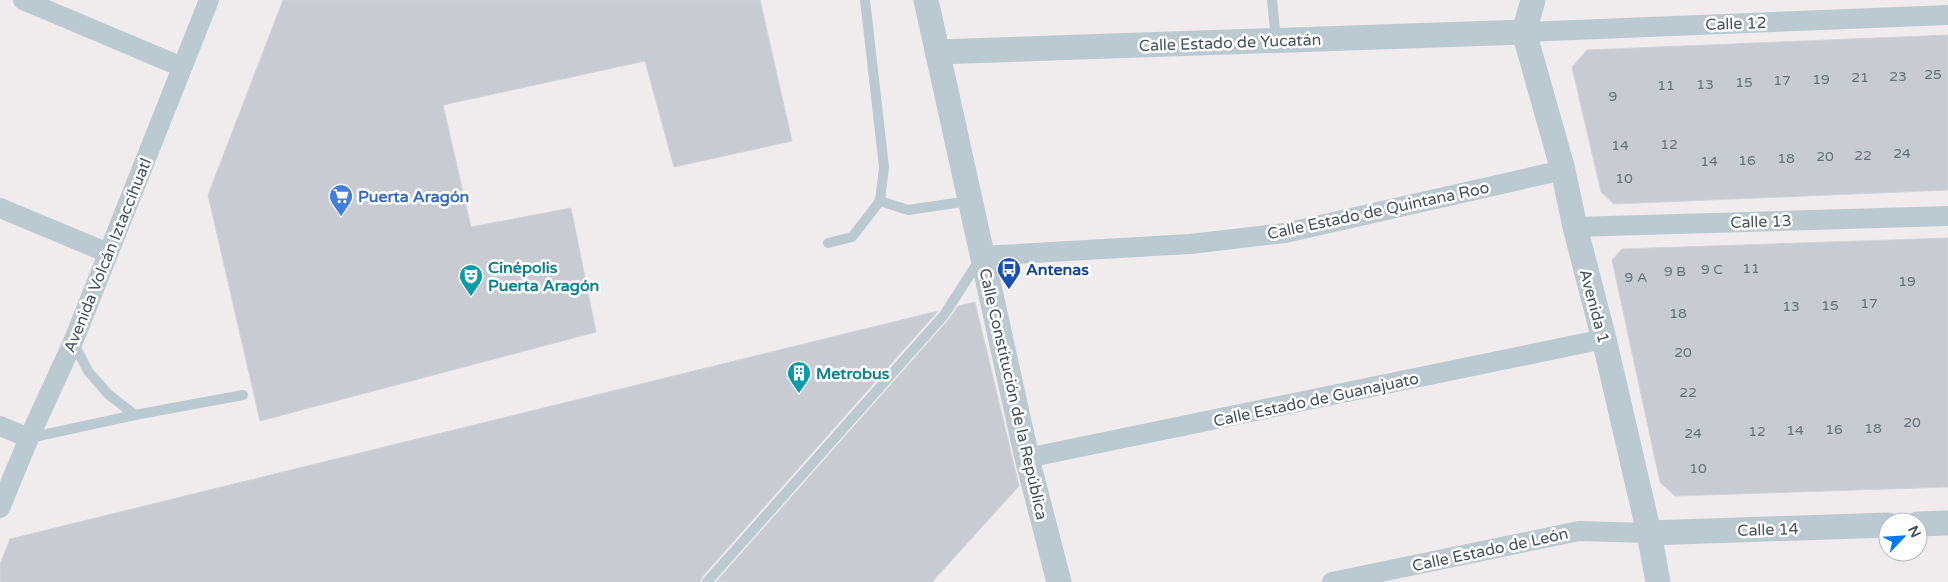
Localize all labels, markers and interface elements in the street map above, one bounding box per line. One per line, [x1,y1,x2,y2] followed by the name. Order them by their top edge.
[1705,13,1767,35] street label: Calle 12
[1138,30,1322,56] street label: Calle Estado de Yucatán
[1924,66,1942,83] house number: 25
[1889,68,1907,85] house number: 23
[1851,69,1869,86] house number: 21
[1812,71,1830,88] house number: 19
[1773,72,1791,89] house number: 17
[1735,74,1753,91] house number: 15
[1696,76,1714,93] house number: 13
[1657,77,1675,94] house number: 11
[1609,88,1617,105] house number: 9
[1660,136,1678,153] house number: 12
[1611,137,1629,154] house number: 14
[1893,145,1911,162] house number: 24
[1854,147,1872,164] house number: 22
[1816,148,1834,165] house number: 20
[1777,150,1795,167] house number: 18
[1738,152,1756,169] house number: 16
[1700,153,1718,170] house number: 14
[60,155,156,356] street label: Avenida Volcán Iztaccíhuatl
[1615,170,1633,187] house number: 10
[1265,178,1491,244] street label: Calle Estado de Quintana Roo
[328,183,354,217] supermarket icon: Puerta Aragón
[358,187,469,207] place label: Puerta Aragón
[1730,211,1792,233] street label: Calle 13
[996,256,1022,290] bus stop icon: Antenas
[488,258,599,296] place label: Cinépolis Puerta Aragón
[1026,260,1089,280] place label: Antenas
[1742,260,1760,277] house number: 11
[1701,261,1723,278] house number: 9 C
[458,263,484,297] theatre icon: Cinépolis Puerta Aragón
[1664,263,1686,280] house number: 9 B
[974,266,1052,522] street label: Calle Constitución de la República
[1575,267,1614,345] street label: Avenida 1
[1625,269,1647,286] house number: 9 A
[1898,273,1916,290] house number: 19
[1860,295,1878,312] house number: 17
[1821,297,1839,314] house number: 15
[1782,298,1800,315] house number: 13
[1669,305,1687,322] house number: 18
[1674,344,1692,361] house number: 20
[786,360,812,394] building icon: Metrobus
[816,364,890,384] place label: Metrobus
[1212,368,1421,432] street label: Calle Estado de Guanajuato
[1679,384,1697,401] house number: 22
[1903,414,1921,431] house number: 20
[1864,420,1882,437] house number: 18
[1825,421,1843,438] house number: 16
[1786,422,1804,439] house number: 14
[1748,423,1766,440] house number: 12
[1684,425,1702,442] house number: 24
[1689,460,1707,477] house number: 10
[1878,512,1928,562] north arrow
[1737,519,1799,541] street label: Calle 14
[1904,523,1924,540] text: N
[1410,524,1570,576] street label: Calle Estado de León

